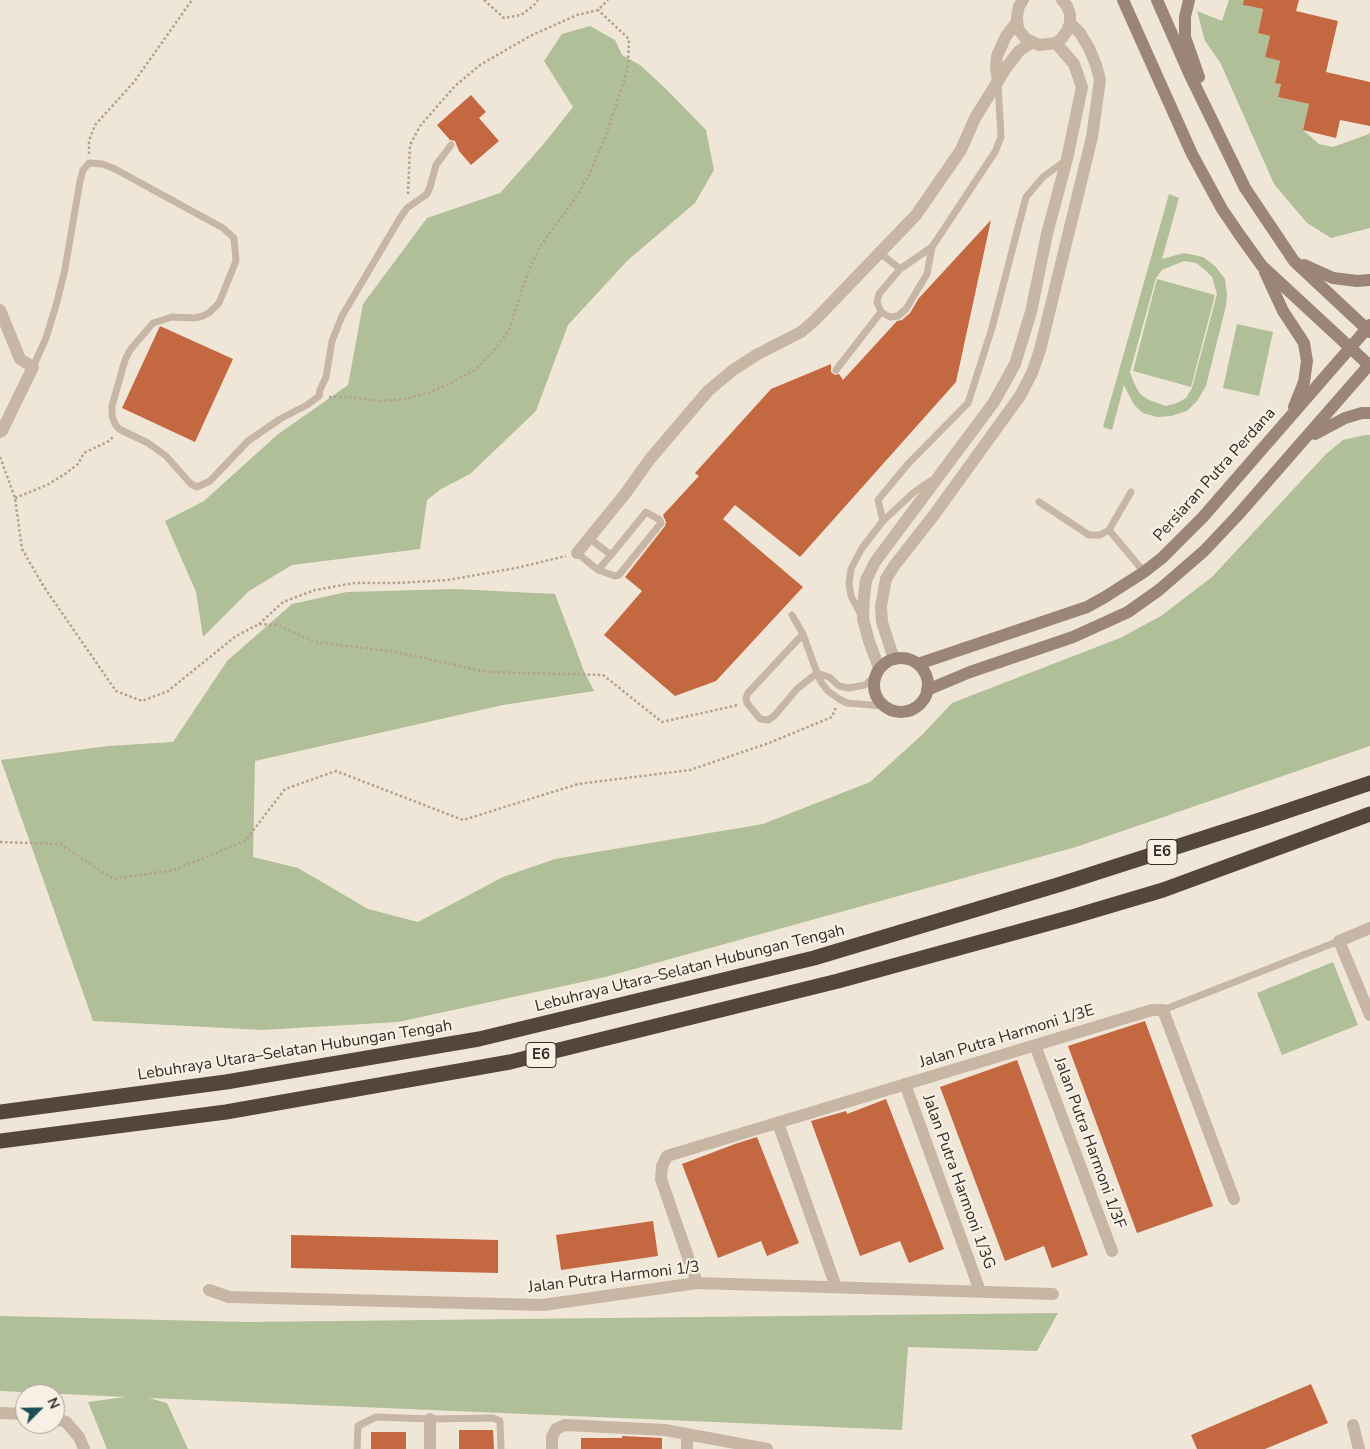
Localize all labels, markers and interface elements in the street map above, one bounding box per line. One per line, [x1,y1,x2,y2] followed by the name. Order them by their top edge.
[1150,404,1280,546] street label: Persiaran Putra Perdana
[1147,840,1177,864] road number: E6
[533,921,847,1017] street label: Lebuhraya Utara–Selatan Hubungan Tengah
[917,1001,1097,1073] street label: Jalan Putra Harmoni 1/3E
[136,1017,454,1085] street label: Lebuhraya Utara–Selatan Hubungan Tengah
[526,1042,556,1068] road number: E6
[1049,1055,1129,1231] street label: Jalan Putra Harmoni 1/3F
[917,1092,999,1272] street label: Jalan Putra Harmoni 1/3G
[527,1258,701,1298] street label: Jalan Putra Harmoni 1/3
[15,1384,65,1434] north arrow
[43,1395,64,1412] text: N

